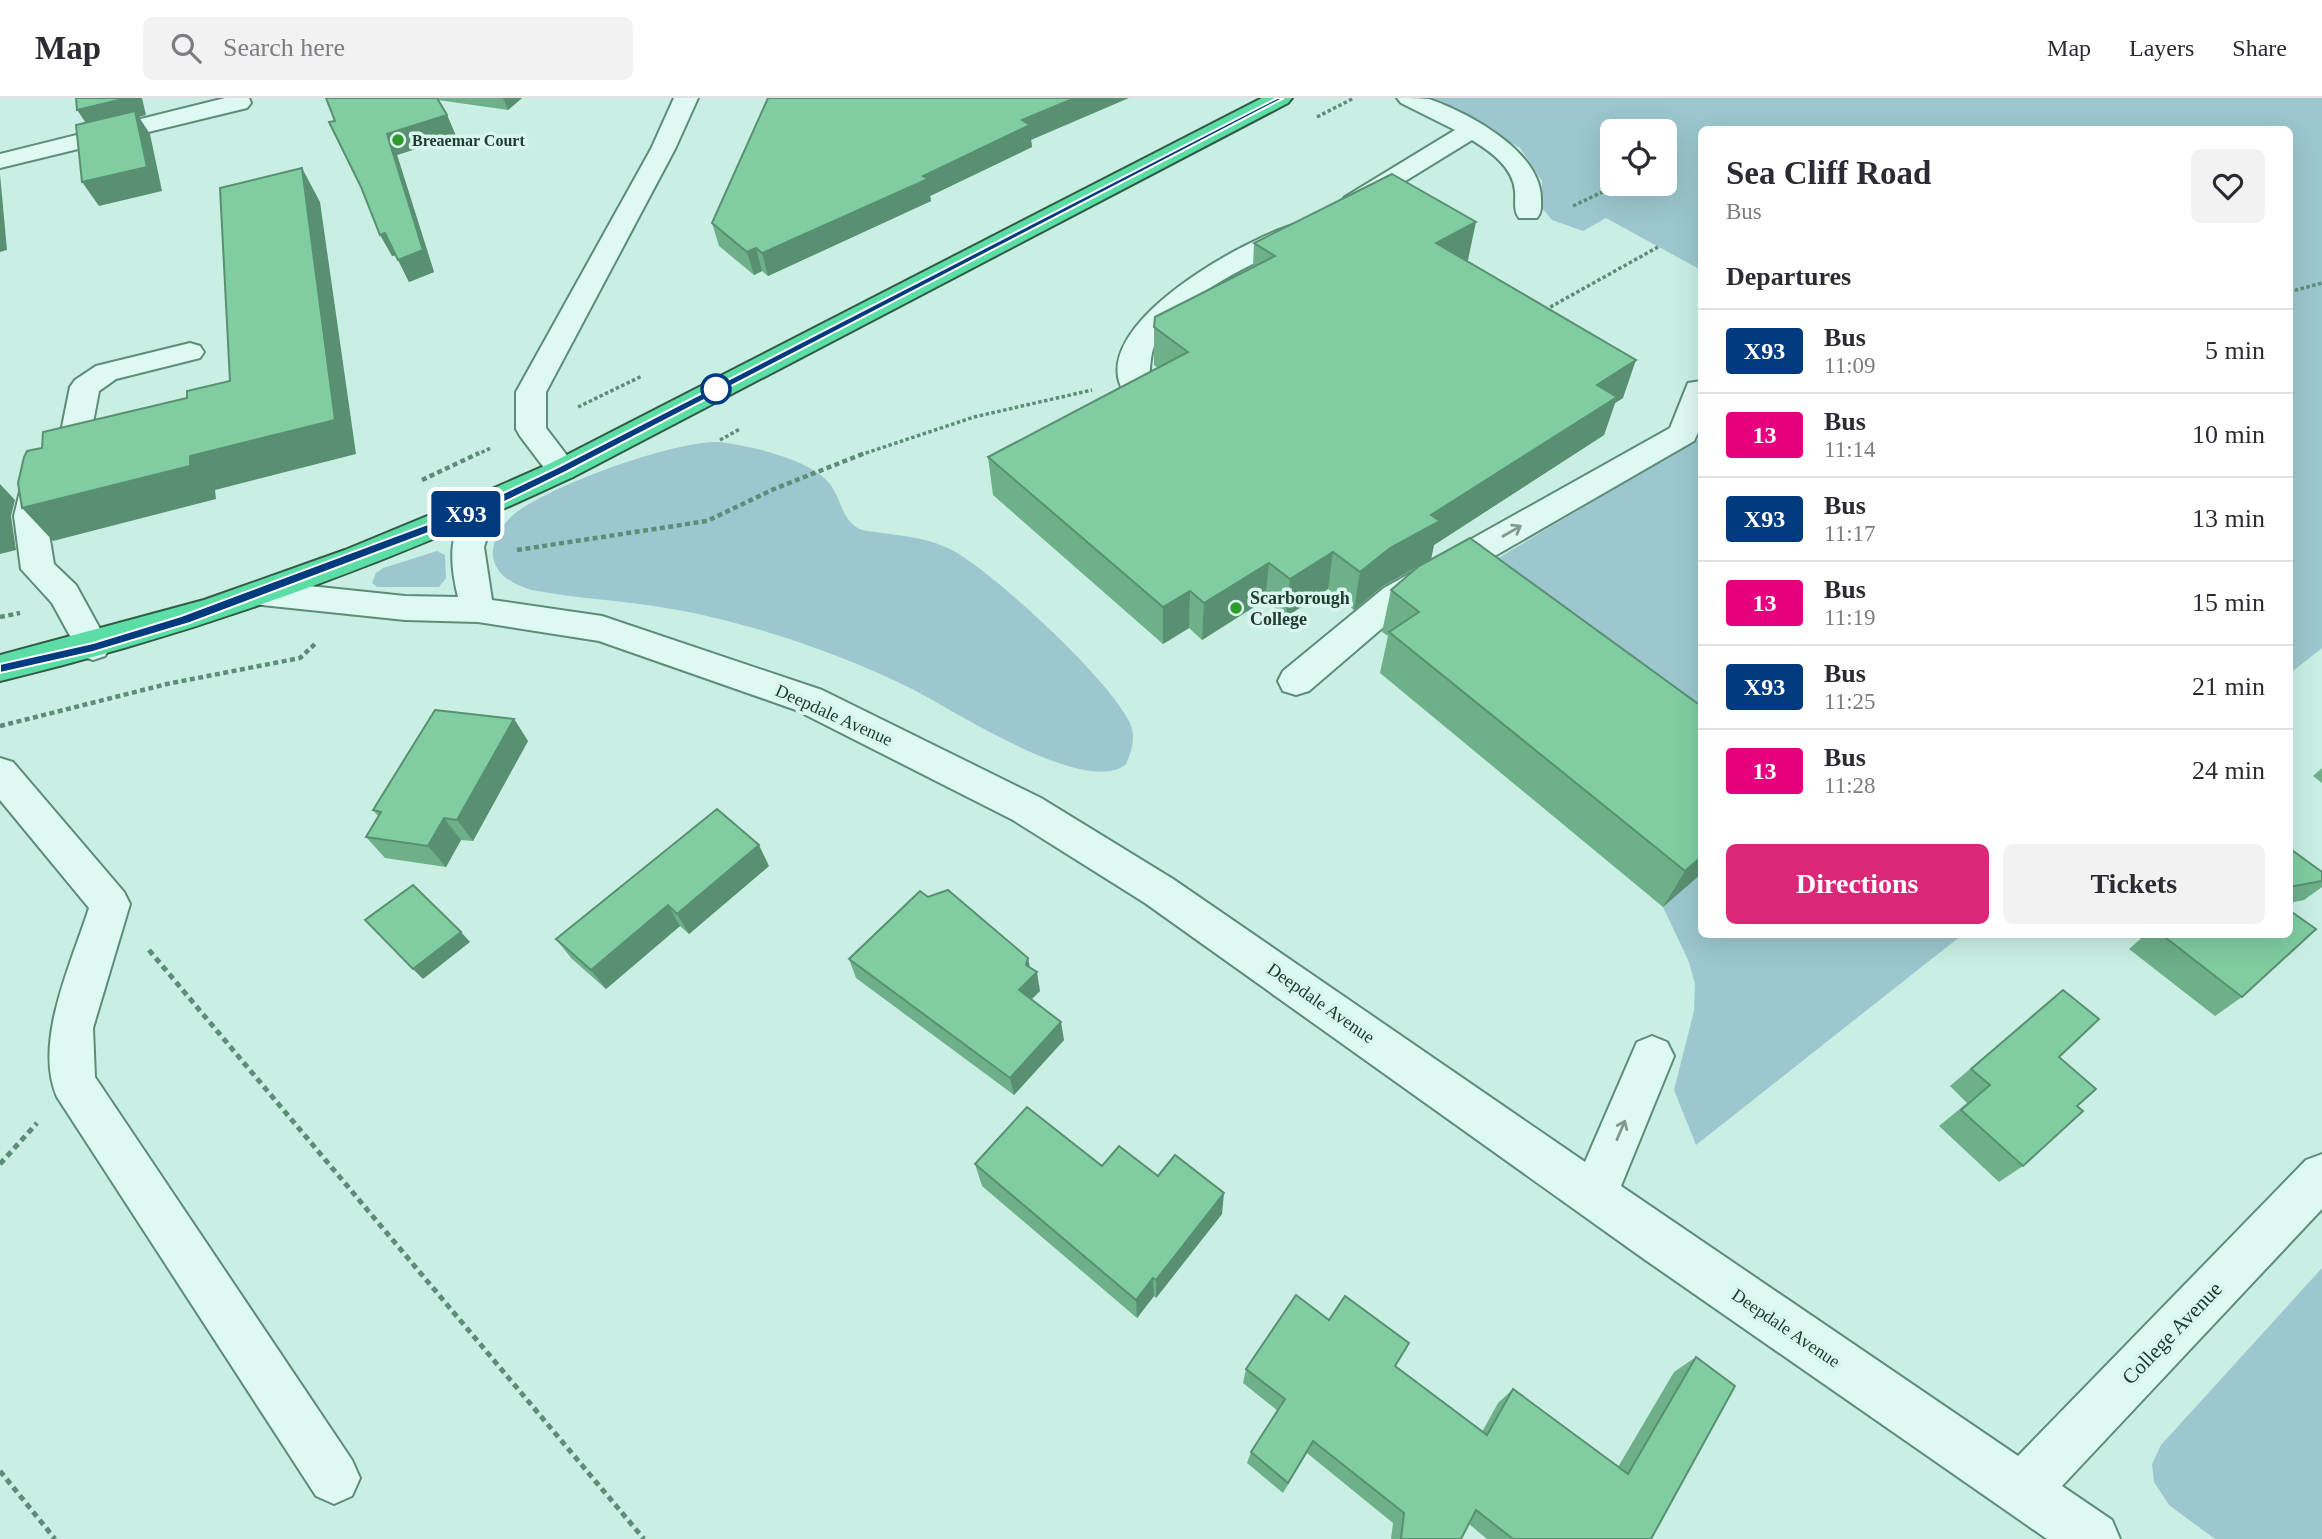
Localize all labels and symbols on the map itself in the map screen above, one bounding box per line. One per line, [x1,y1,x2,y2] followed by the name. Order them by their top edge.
[390,132,406,148] marker: Breaemar Court
[412,132,525,149] place label: Breaemar Court
[701,374,731,404] unlabelled marker
[426,491,506,537] line badge: X93
[1501,524,1522,537] one-way arrow
[1250,588,1350,629] place label: Scarborough College
[1228,600,1244,616] marker: Scarborough College
[772,680,896,750] street label: Deepdale Avenue
[1264,959,1378,1047] street label: Deepdale Avenue
[1615,1120,1628,1142] one-way arrow
[2117,1277,2227,1389] street label: College Avenue
[1728,1284,1844,1372] street label: Deepdale Avenue

